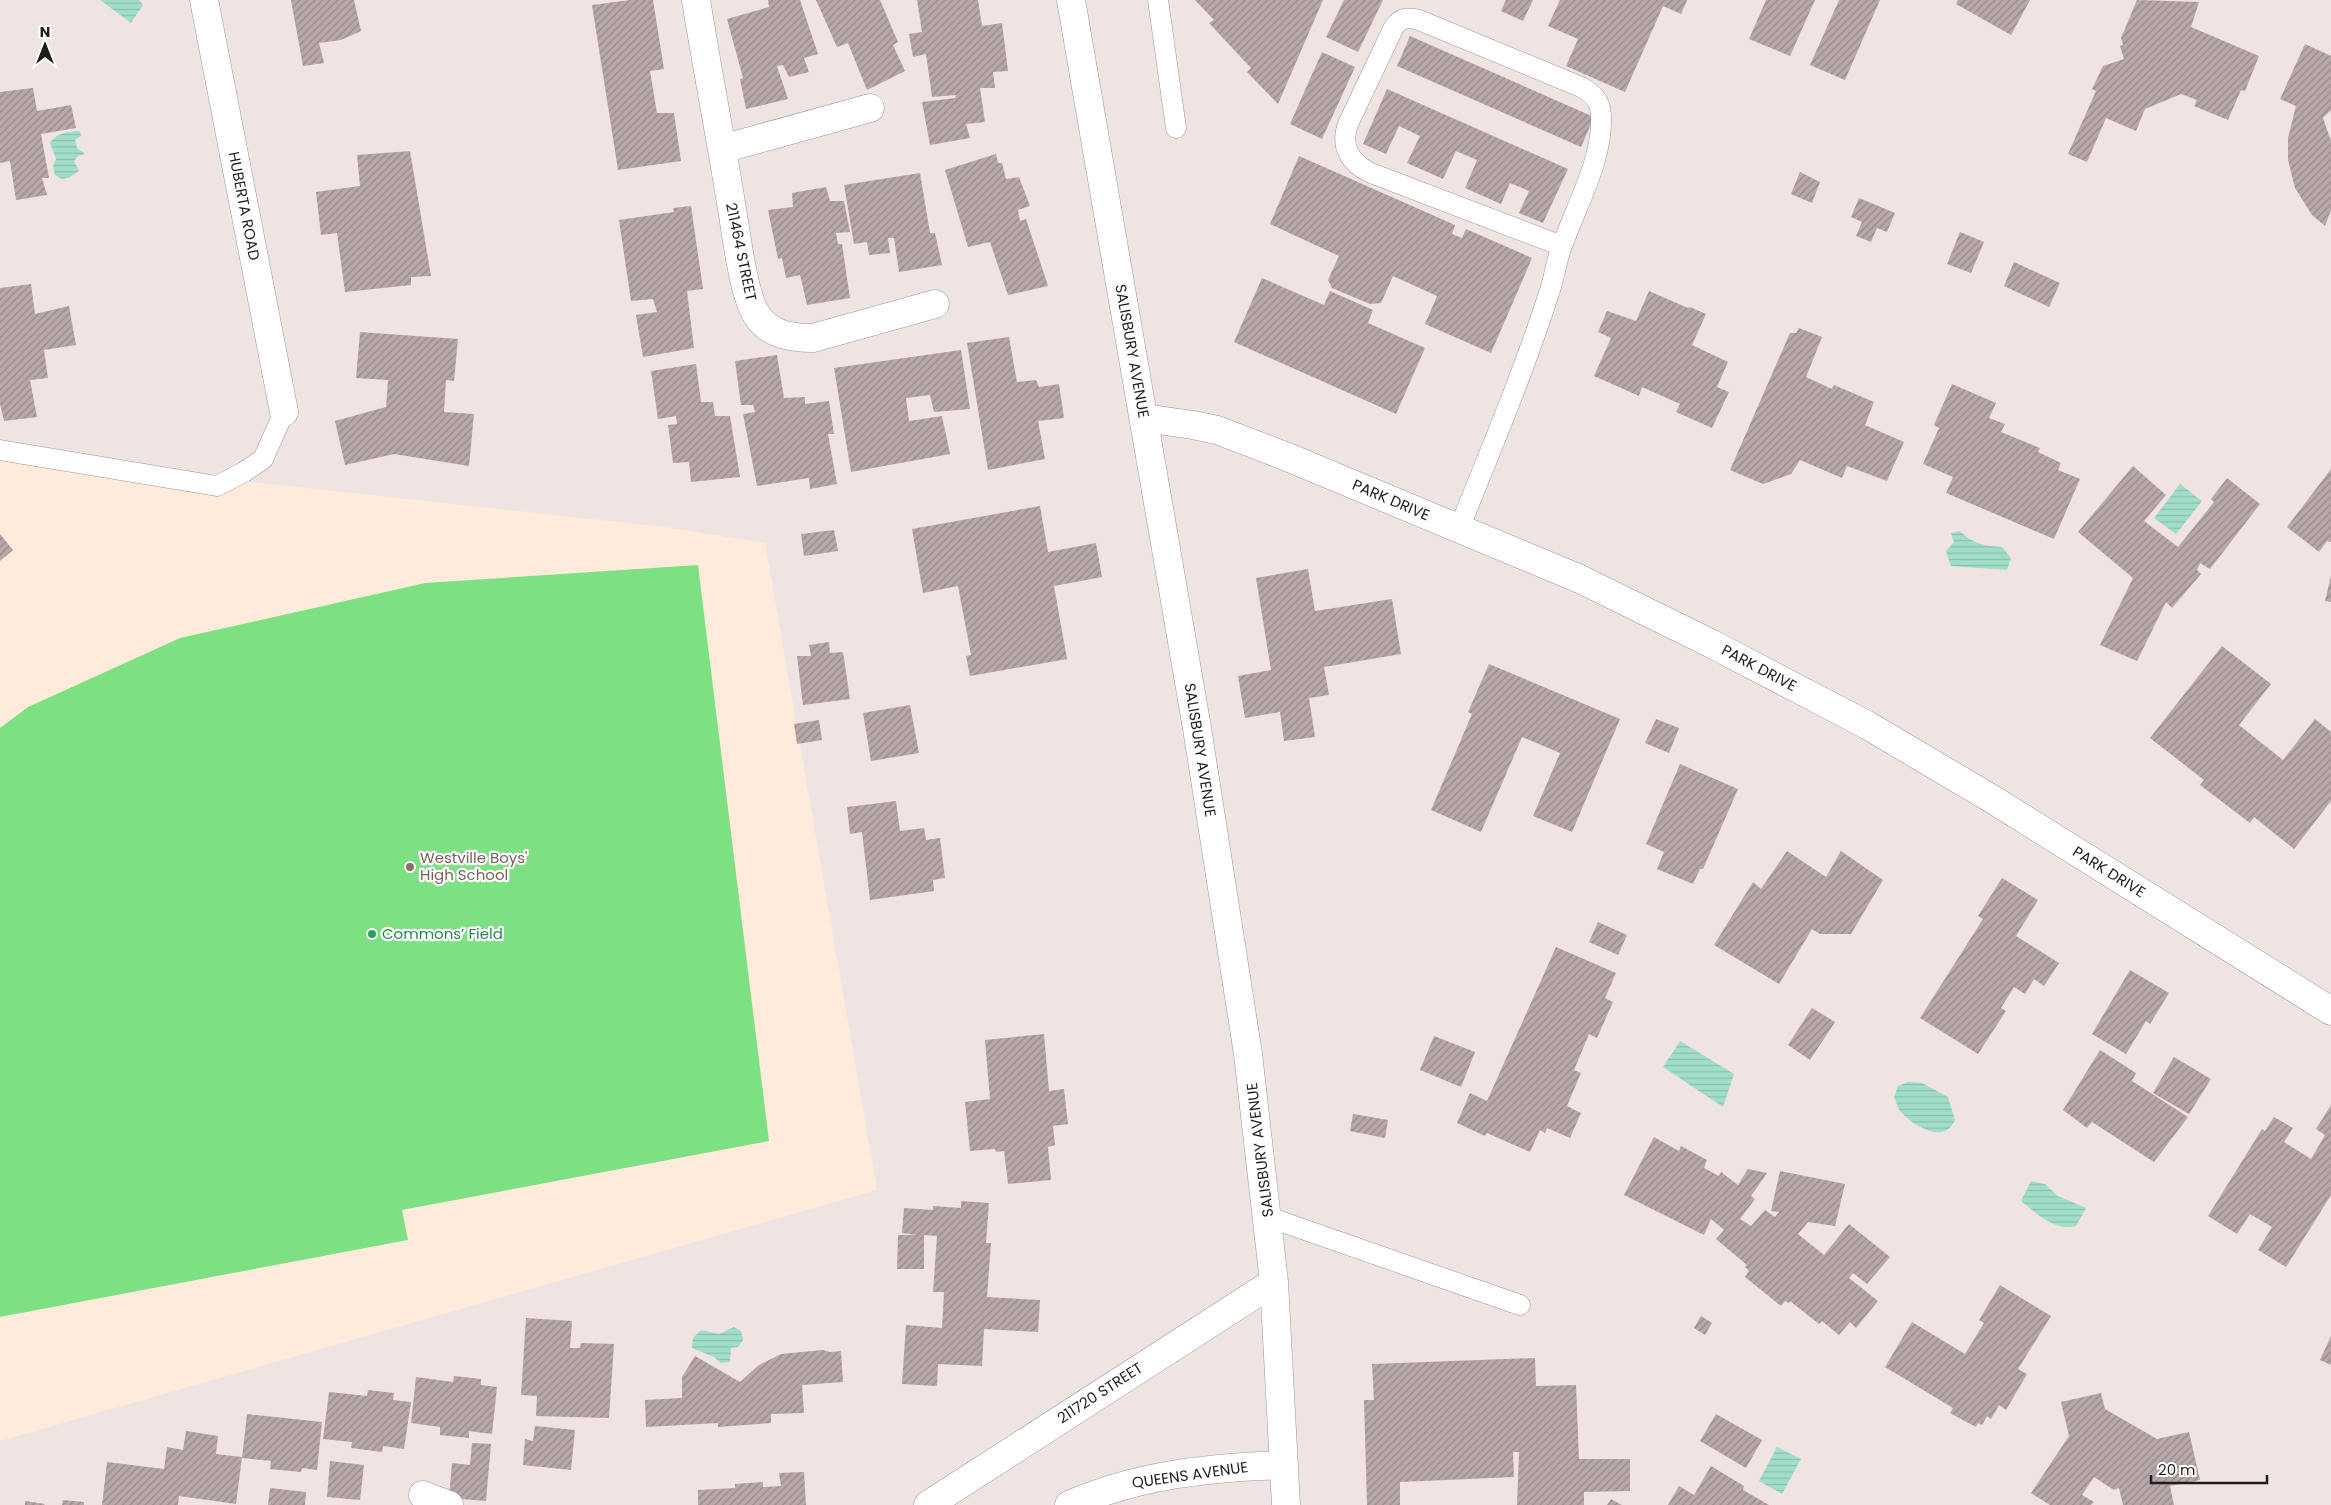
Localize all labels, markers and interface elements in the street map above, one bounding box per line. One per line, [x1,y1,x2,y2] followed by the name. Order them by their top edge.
[20,20,70,70] north arrow
[40,22,50,42] text: N
[224,150,265,262] street label: HUBERTA ROAD
[721,201,762,303] street label: 211464 STREET
[1110,282,1155,419] street label: SALISBURY AVENUE
[1349,474,1433,525] street label: PARK DRIVE
[1718,639,1800,696] street label: PARK DRIVE
[1180,681,1221,818] street label: SALISBURY AVENUE
[2069,841,2150,902] street label: PARK DRIVE
[420,847,527,885] place label: Westville Boys' High School
[404,861,416,873] marker: Westville Boys' High School
[382,923,503,944] place label: Commons’ Field
[366,928,378,940] marker: Commons’ Field
[1241,1082,1278,1219] street label: SALISBURY AVENUE
[1053,1357,1147,1428] street label: 211720 STREET
[2151,1452,2267,1484] scale bar
[1131,1456,1249,1493] street label: QUEENS AVENUE
[2158,1459,2196,1480] text: 20 m

